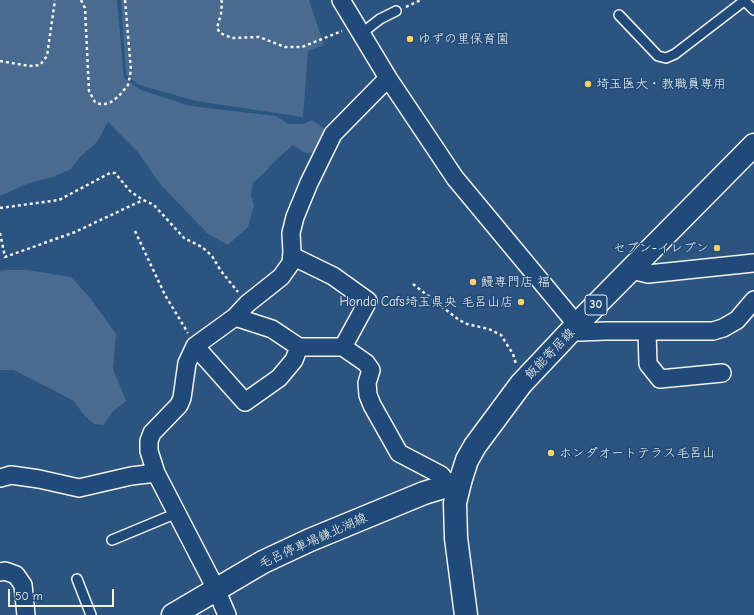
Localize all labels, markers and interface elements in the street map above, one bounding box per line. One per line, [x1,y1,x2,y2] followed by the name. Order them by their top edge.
[418,31,509,47] place label: ゆずの里保育園
[405,34,415,44] marker: ゆずの里保育園
[596,76,726,92] place label: 埼玉医大・教職員専用
[583,79,593,89] marker: 埼玉医大・教職員専用
[613,240,709,256] place label: セブン-イレブン
[712,243,722,253] marker: セブン-イレブン
[481,274,550,290] place label: 鰻専門店 福
[468,277,478,287] marker: 鰻専門店 福
[340,294,513,310] place label: Honda Cafs埼玉県央 毛呂山店
[585,295,607,315] road number: 30
[516,297,526,307] marker: Honda Cafs埼玉県央 毛呂山店
[522,325,578,383] street label: 飯能寄居線
[559,445,715,461] place label: ホンダオートテラス毛呂山
[546,448,556,458] marker: ホンダオートテラス毛呂山
[256,510,370,572] street label: 毛呂停車場鎌北湖線
[10,581,116,607] scale bar
[15,589,43,603] text: 50 m

